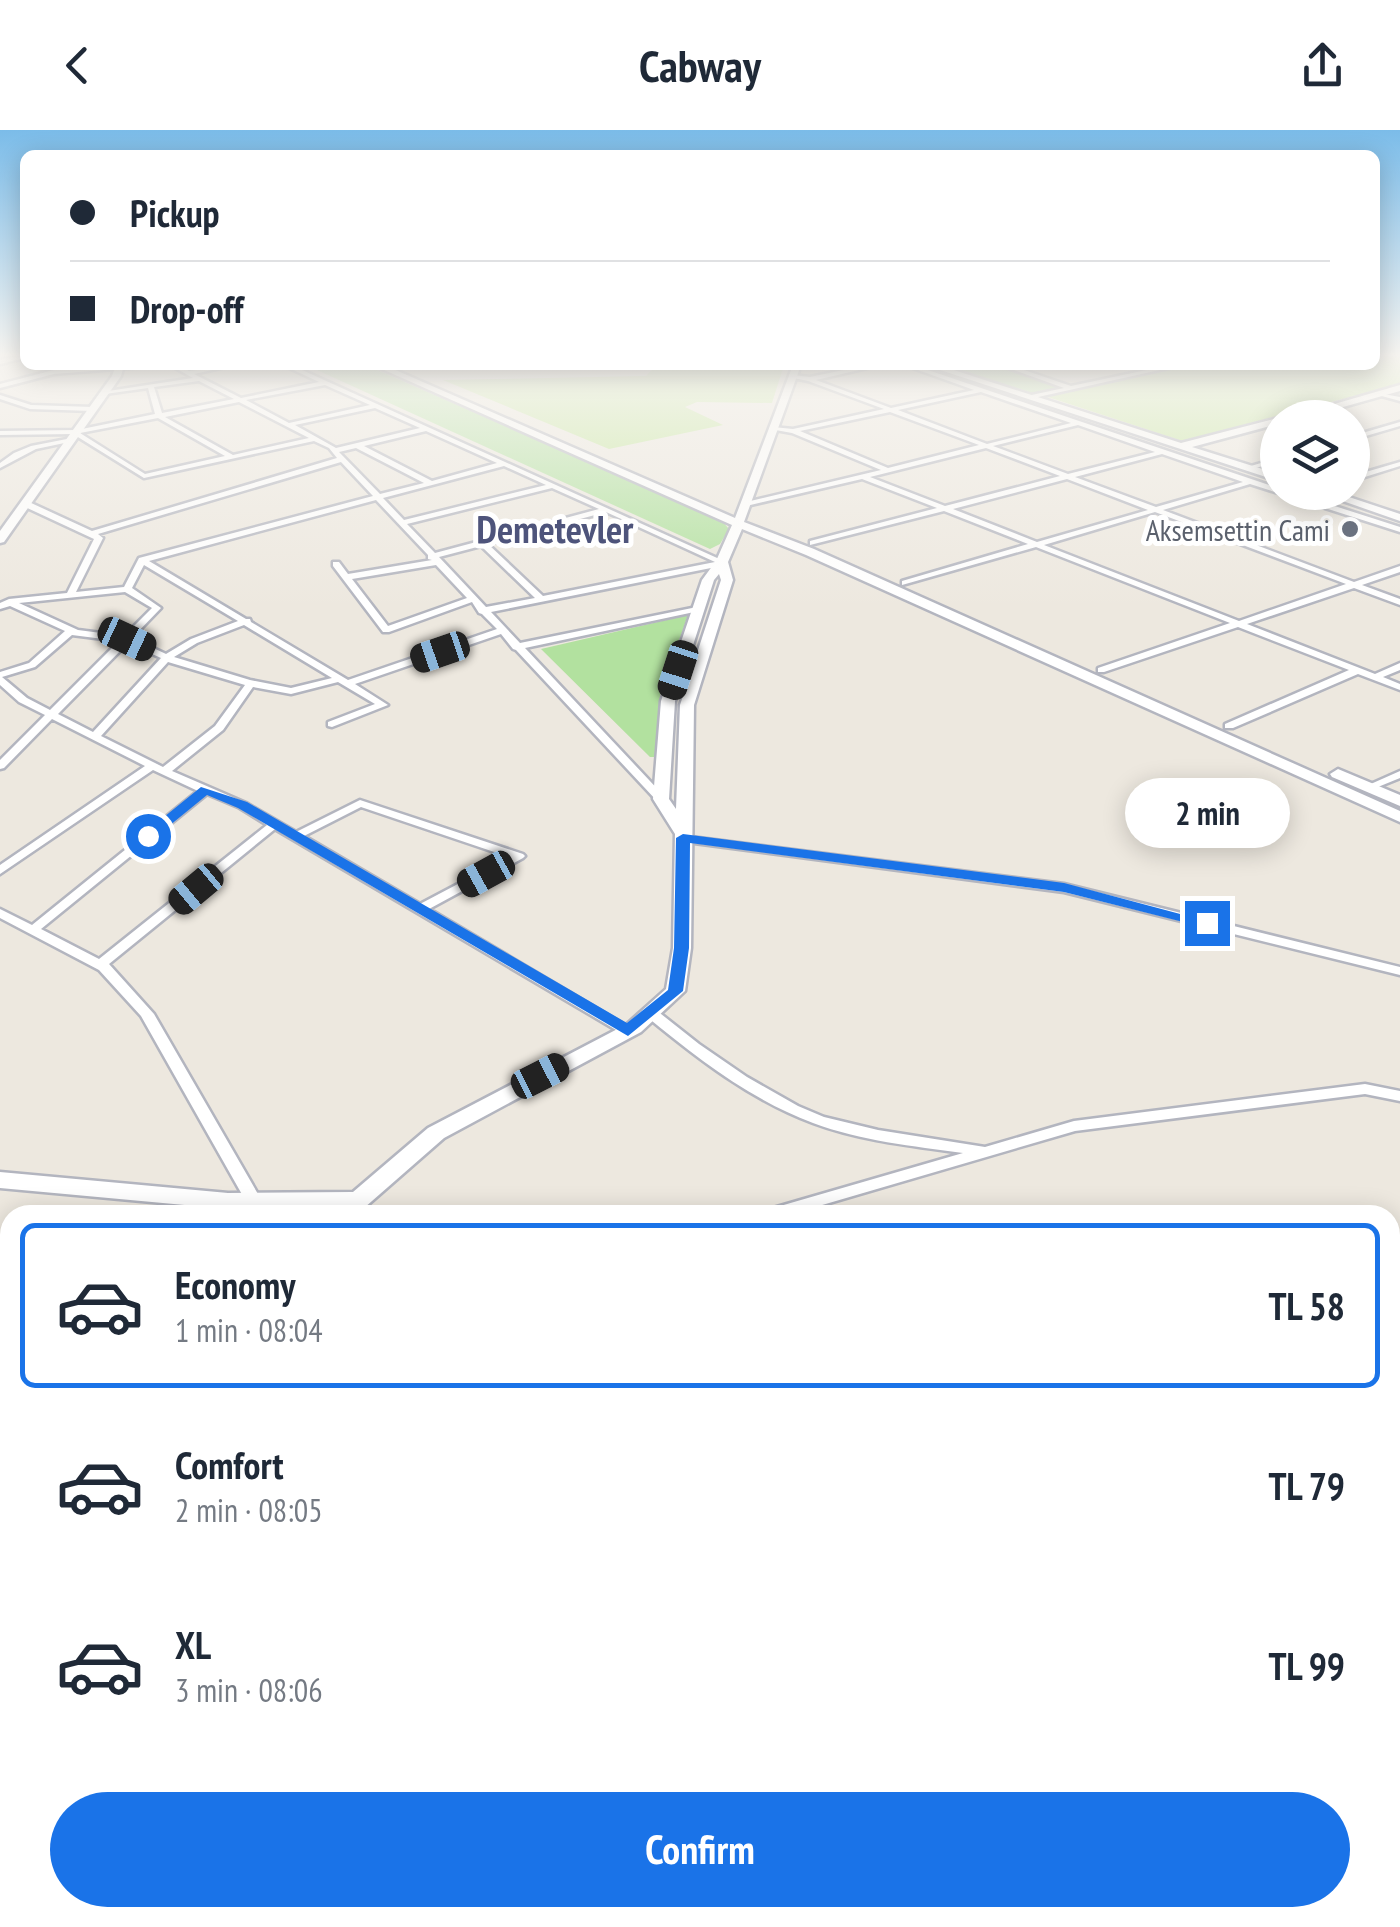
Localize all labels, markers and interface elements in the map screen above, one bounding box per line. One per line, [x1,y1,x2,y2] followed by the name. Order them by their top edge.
[639,36,761,94] text: Cabway
[50,38,105,93] icon: back
[1295,38,1350,93] icon: share
[130,188,220,237] text: Pickup
[130,284,244,333] text: Drop-off
[1260,400,1370,510] map controls
[1260,400,1370,510] button: layers
[477,504,634,553] district label: Demetevler
[1146,510,1330,549] place label: Aksemsettin Cami
[1339,518,1361,540] marker: Aksemsettin Cami
[93,613,161,665] car
[407,628,473,676] car
[654,637,702,703] car
[1124,778,1290,848] callout: 2 min
[1175,792,1240,834] text: 2 min
[126,814,171,859] route start
[452,846,520,902] car
[163,858,229,920] car
[1185,901,1230,946] route end
[506,1049,574,1103] car
[175,1260,295,1309] text: Economy
[55,1261,145,1351] icon: car
[1268,1281,1345,1330] text: TL 58
[175,1309,323,1351] text: 1 min · 08:04
[175,1440,284,1489] text: Comfort
[55,1441,145,1531] icon: car
[1268,1461,1345,1510] text: TL 79
[175,1489,323,1531] text: 2 min · 08:05
[175,1620,211,1669] text: XL
[55,1621,145,1711] icon: car
[1268,1641,1345,1690] text: TL 99
[175,1669,323,1711] text: 3 min · 08:06
[50,1792,1350,1907] button: Confirm

